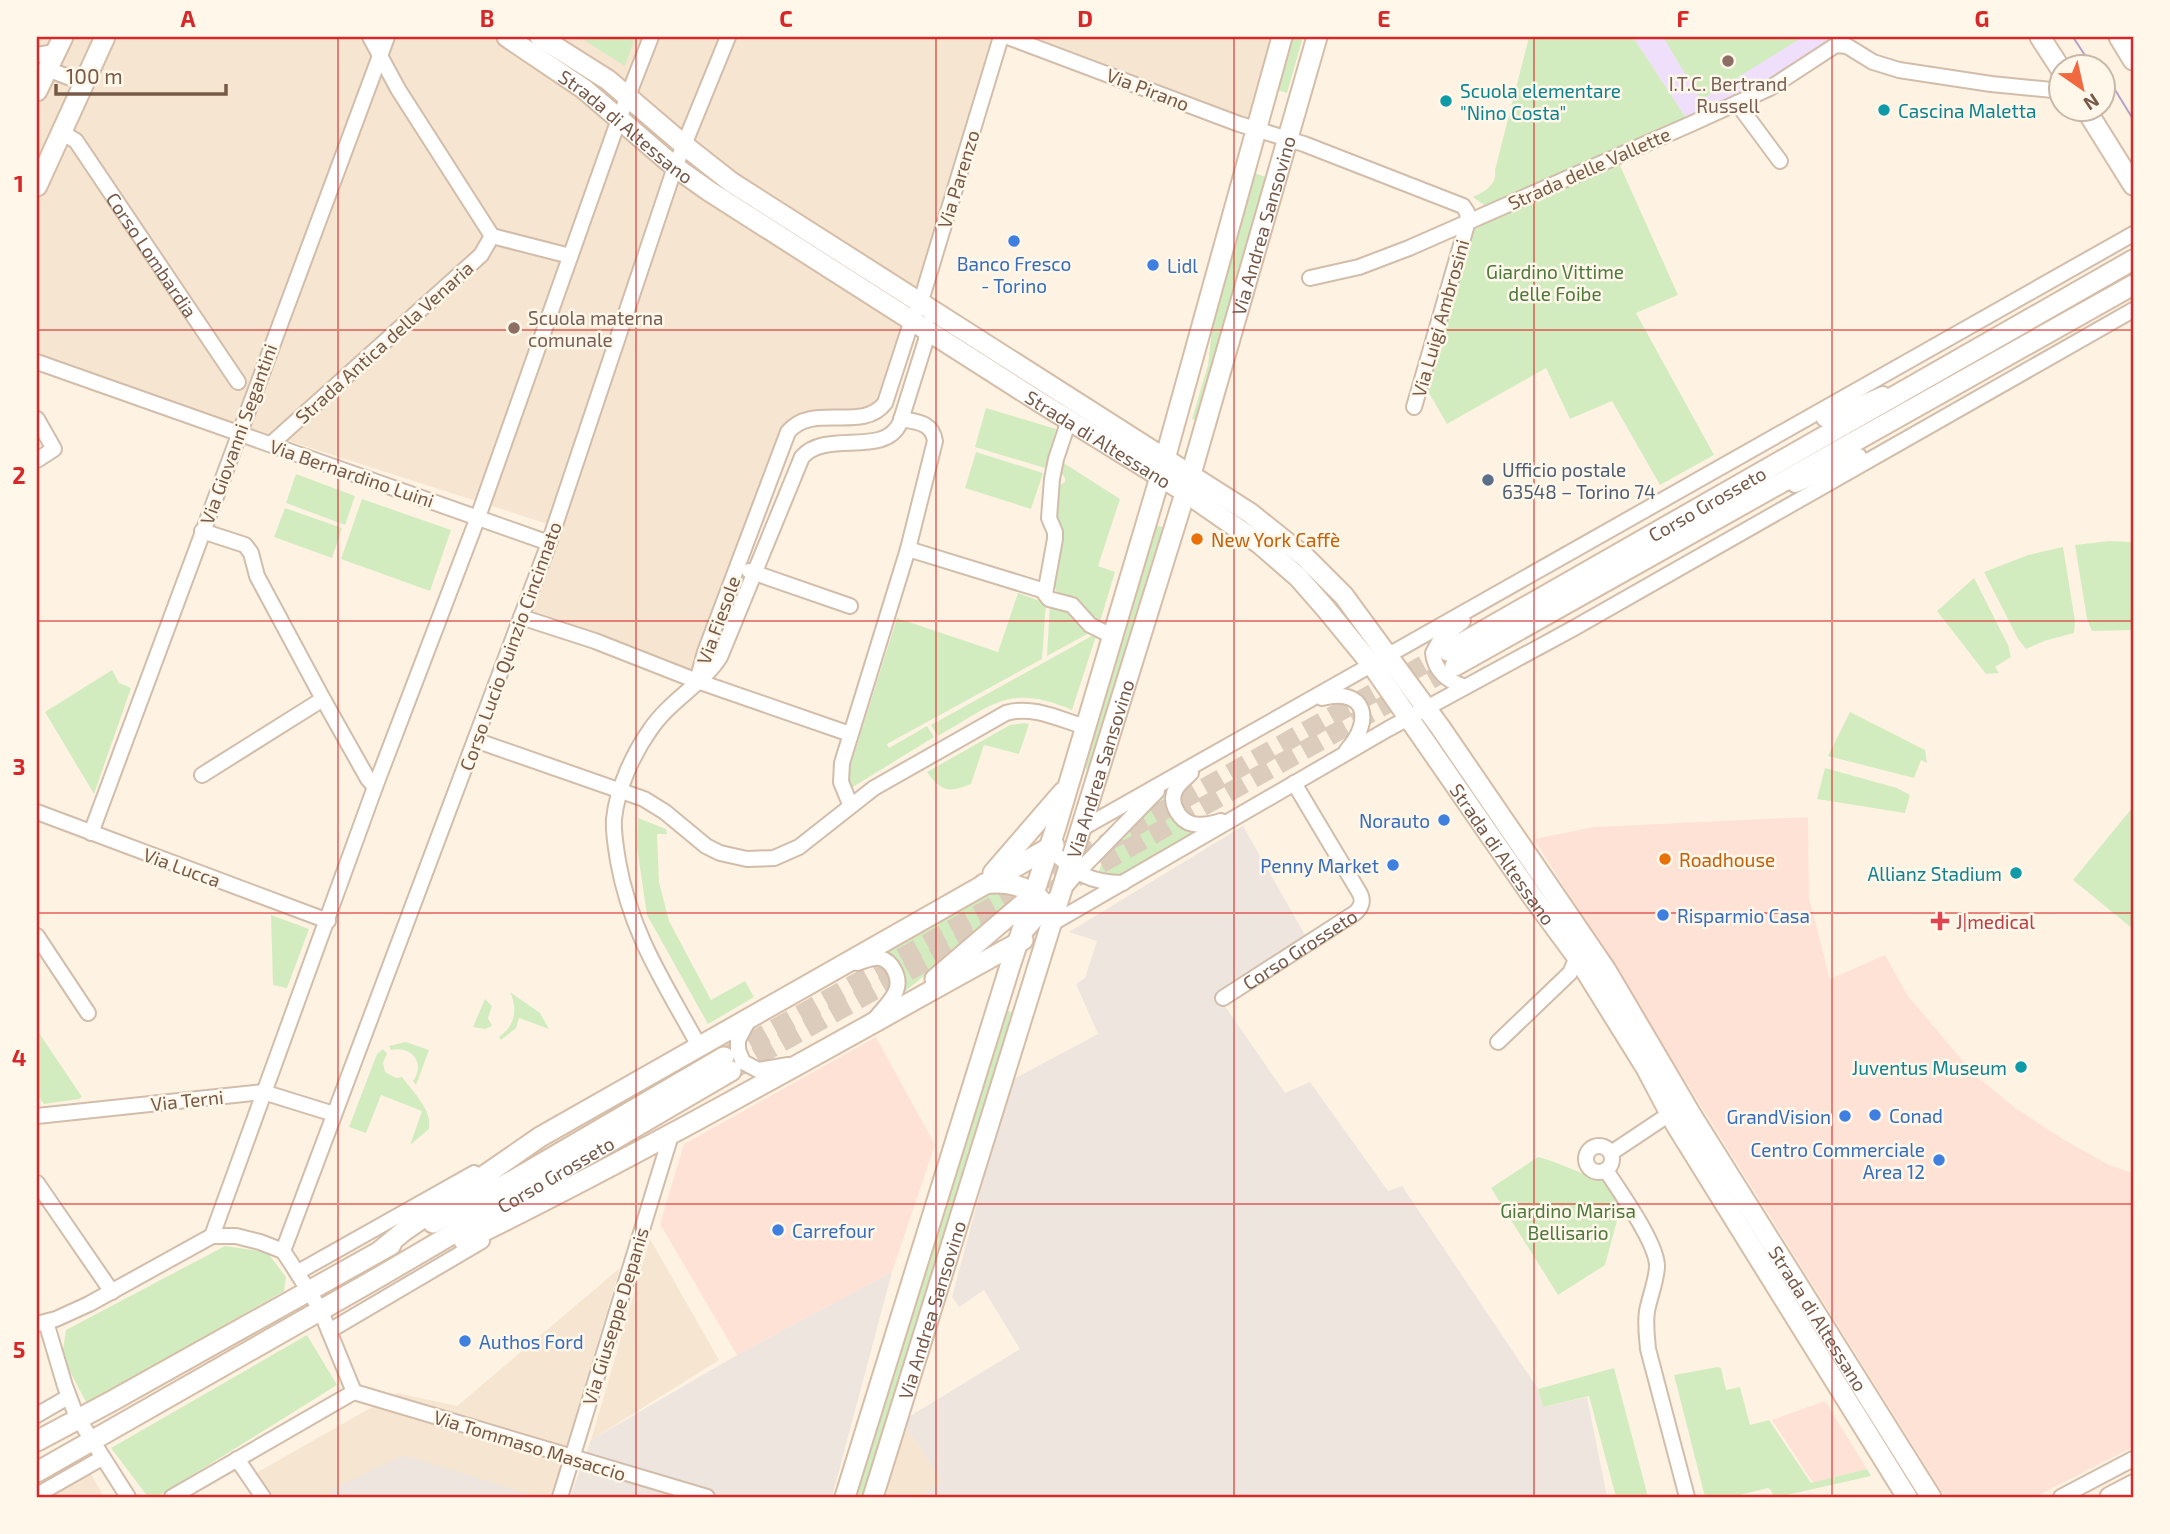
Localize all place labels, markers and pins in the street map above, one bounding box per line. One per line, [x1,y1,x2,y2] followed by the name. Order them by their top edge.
[1720,53,1736,69] marker: I.T.C. Bertrand Russell
[1669,72,1787,117] place label: I.T.C. Bertrand Russell
[1460,79,1621,124] place label: Scuola elementare "Nino Costa"
[1438,93,1454,109] marker: Scuola elementare "Nino Costa"
[1898,99,2036,122] place label: Cascina Maletta
[1876,102,1892,118] marker: Cascina Maletta
[1006,233,1022,249] marker: Banco Fresco - Torino
[957,252,1071,297] place label: Banco Fresco - Torino
[1167,254,1198,277] place label: Lidl
[1145,257,1161,273] marker: Lidl
[528,306,664,351] place label: Scuola materna comunale
[506,320,522,336] marker: Scuola materna comunale
[1502,458,1656,503] place label: Ufficio postale 63548 – Torino 74
[1480,472,1496,488] marker: Ufficio postale 63548 – Torino 74
[1211,528,1340,551] place label: New York Caffè
[1189,531,1205,547] marker: New York Caffè
[1359,809,1430,832] place label: Norauto
[1436,812,1452,828] marker: Norauto
[1679,848,1775,871] place label: Roadhouse
[1657,851,1673,867] marker: Roadhouse
[1260,854,1379,877] place label: Penny Market
[1385,857,1401,873] marker: Penny Market
[1867,862,2002,885] place label: Allianz Stadium
[2008,865,2024,881] marker: Allianz Stadium
[1677,904,1810,927] place label: Risparmio Casa
[1655,907,1671,923] marker: Risparmio Casa
[1956,910,2035,933] place label: J|medical
[1930,911,1950,931] marker: J|medical
[1852,1056,2007,1079] place label: Juventus Museum
[2013,1059,2029,1075] marker: Juventus Museum
[1889,1104,1943,1127] place label: Conad
[1727,1105,1831,1128] place label: GrandVision
[1867,1107,1883,1123] marker: Conad
[1837,1108,1853,1124] marker: GrandVision
[1751,1138,1925,1183] place label: Centro Commerciale Area 12
[1931,1152,1947,1168] marker: Centro Commerciale Area 12
[792,1219,875,1242] place label: Carrefour
[770,1222,786,1238] marker: Carrefour
[479,1330,584,1353] place label: Authos Ford
[457,1333,473,1349] marker: Authos Ford

